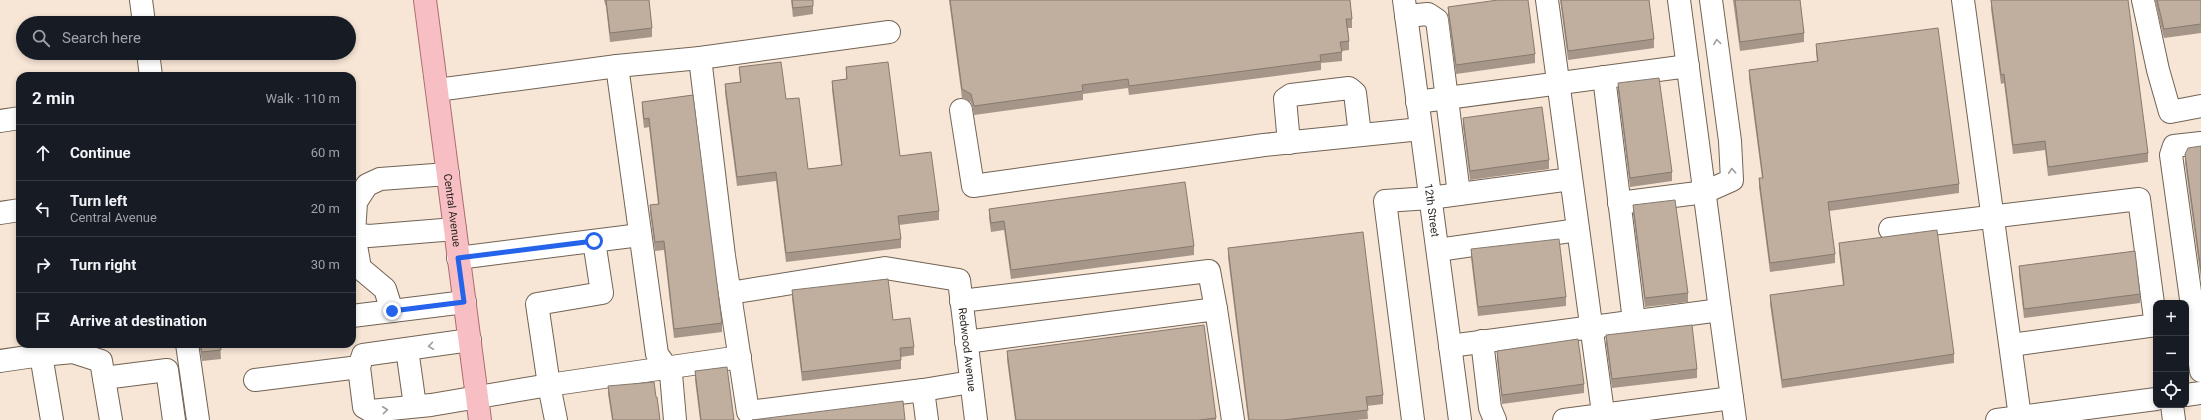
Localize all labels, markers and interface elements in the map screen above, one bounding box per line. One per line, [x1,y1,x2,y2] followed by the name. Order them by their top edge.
[16,16,356,60] search box
[30,27,52,49] icon: search
[62,29,141,47] text: Search here
[1713,39,1722,45] one-way arrow
[32,88,75,108] text: 2 min
[265,91,340,106] text: Walk · 110 m
[32,142,54,164] icon: ahead
[70,144,131,162] text: Continue
[311,145,340,160] text: 60 m
[1727,168,1736,174] one-way arrow
[441,173,464,248] street label: Central Avenue
[1422,183,1442,238] street label: 12th Street
[70,192,127,210] text: Turn left
[32,198,54,220] icon: left
[311,201,340,216] text: 20 m
[70,210,157,225] text: Central Avenue
[585,232,603,250] route start
[32,254,54,276] icon: right
[70,256,136,274] text: Turn right
[311,257,340,272] text: 30 m
[2153,300,2189,408] map controls
[2153,300,2189,336] button: +
[383,302,401,320] route end
[956,307,979,392] street label: Redwood Avenue
[32,310,54,332] icon: arrive
[70,312,207,330] text: Arrive at destination
[2153,336,2189,372] button: −
[428,341,434,350] one-way arrow
[2153,372,2189,408] button: locate
[382,406,389,415] one-way arrow

